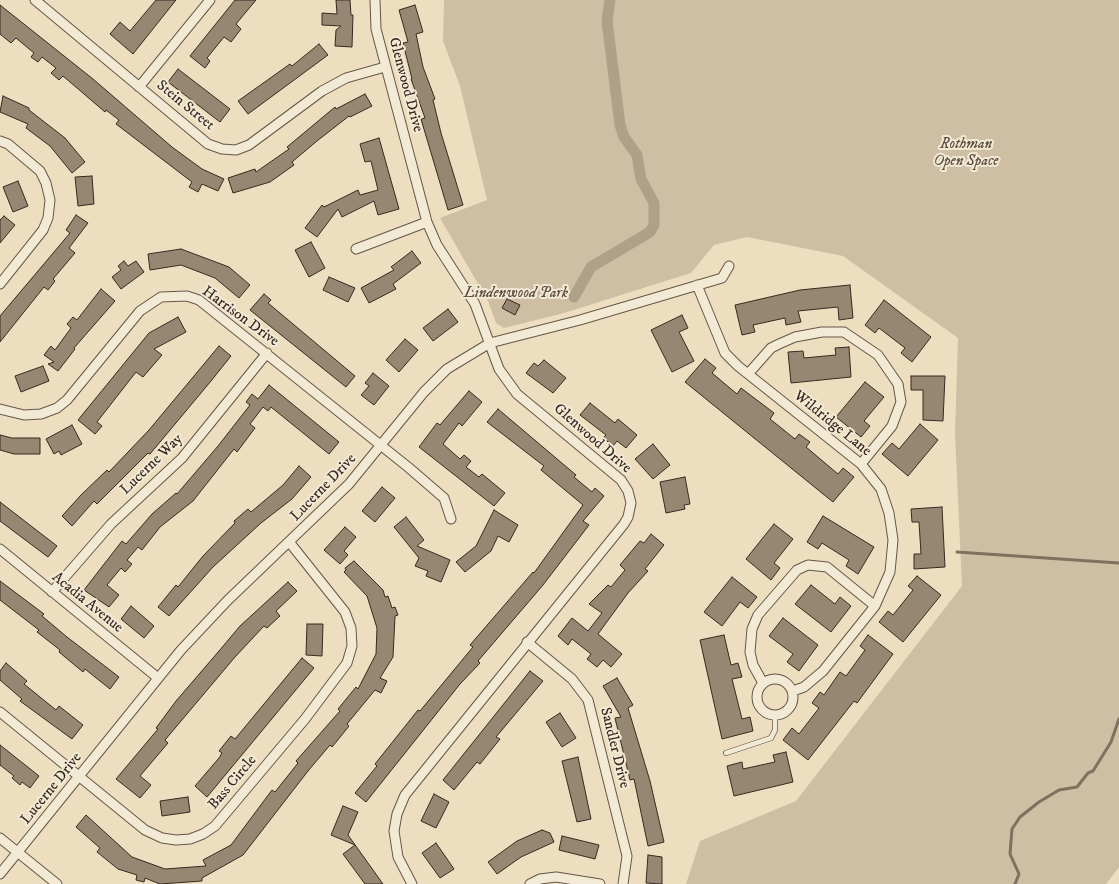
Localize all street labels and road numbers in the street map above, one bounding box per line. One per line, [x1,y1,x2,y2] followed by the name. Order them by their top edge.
[384,36,426,134] street label: Glenwood Drive
[152,77,218,135] street label: Stein Street
[198,283,282,351] street label: Harrison Drive
[790,387,874,461] street label: Wildridge Lane
[549,400,635,478] street label: Glenwood Drive
[117,431,187,499] street label: Lucerne Way
[287,450,361,526] street label: Lucerne Drive
[48,569,126,637] street label: Acadia Avenue
[595,706,633,790] street label: Sandler Drive
[18,750,86,828] street label: Lucerne Drive
[205,752,261,814] street label: Bass Circle

